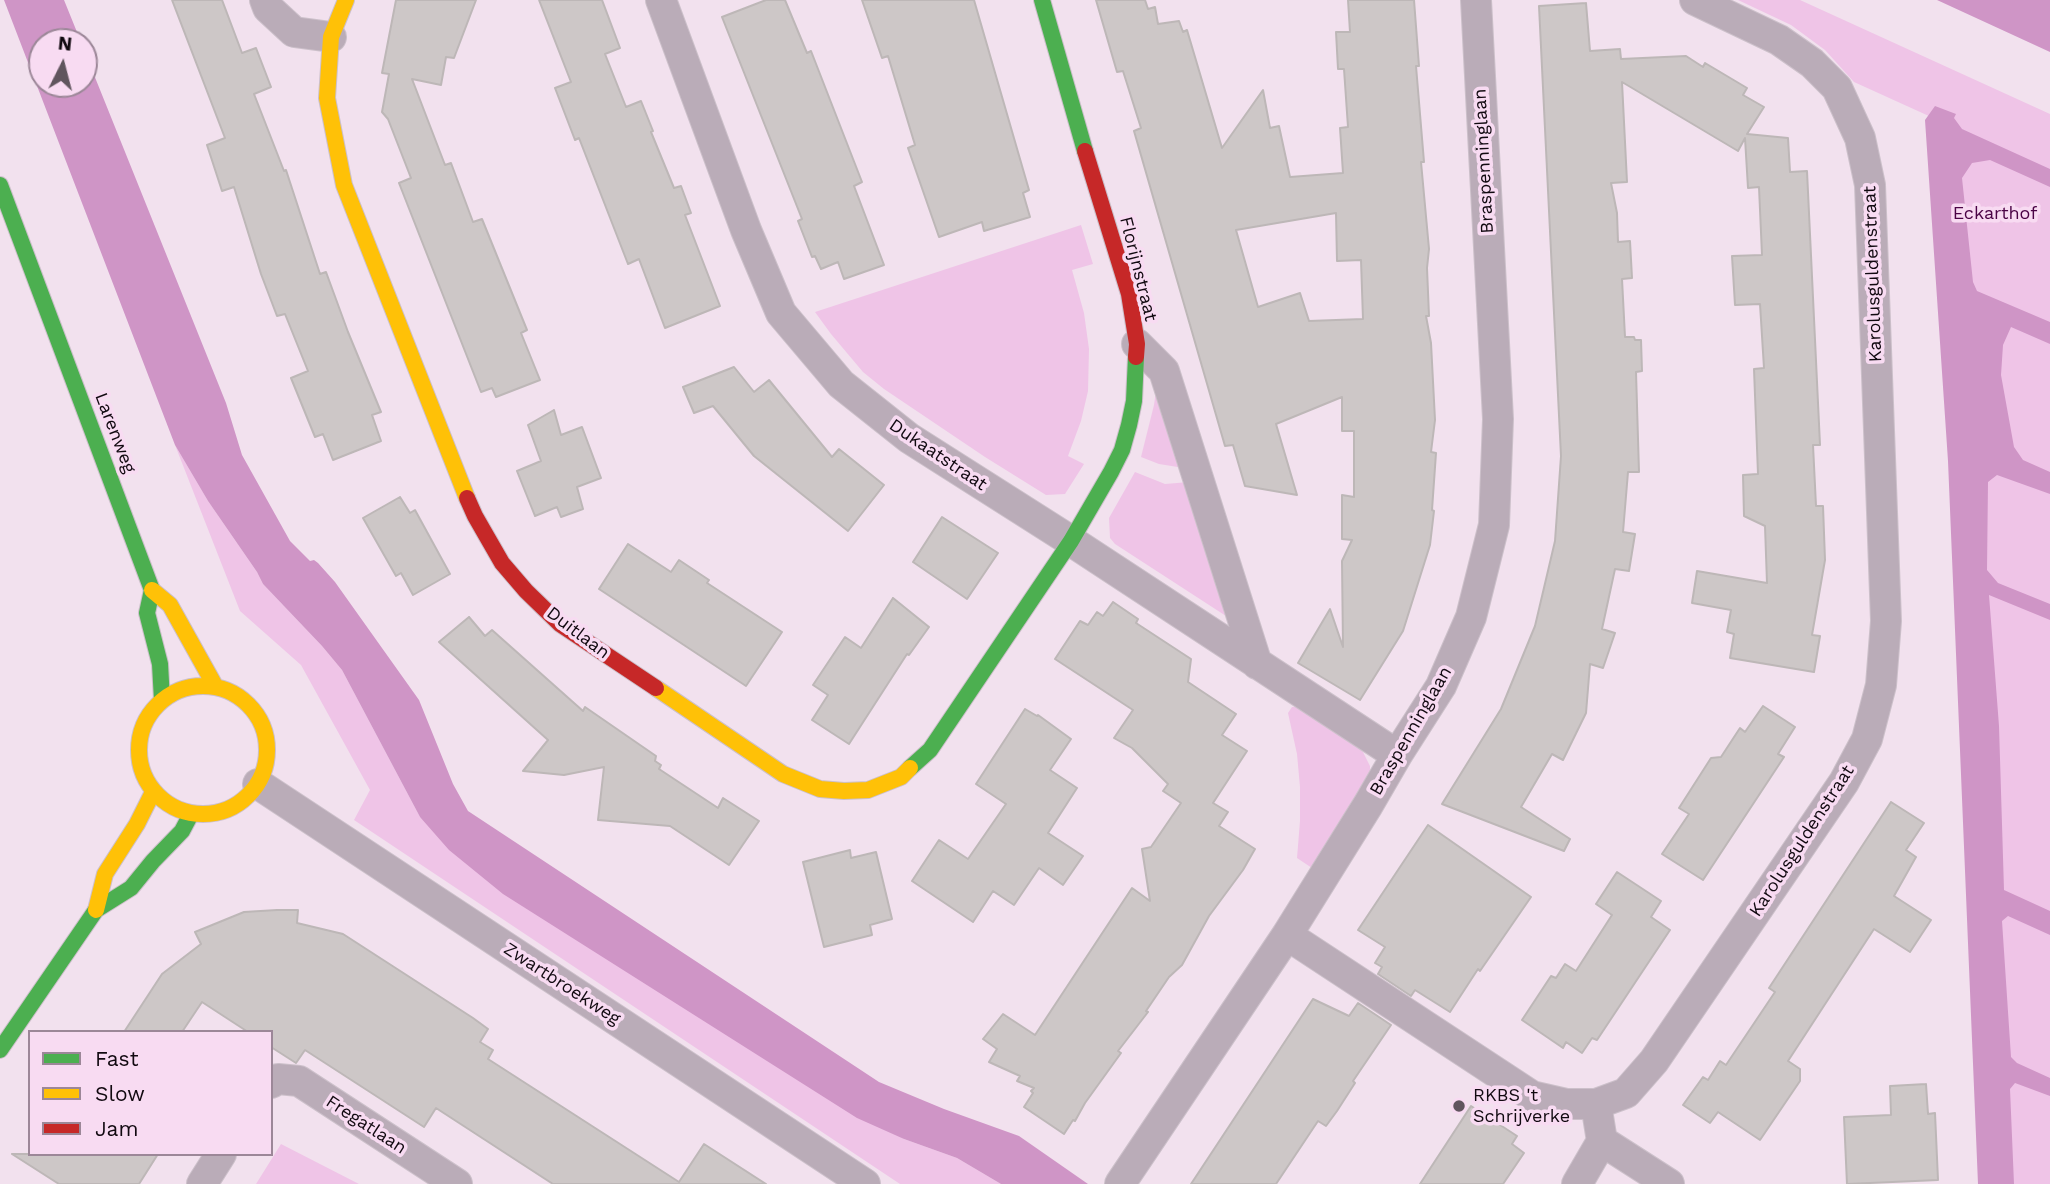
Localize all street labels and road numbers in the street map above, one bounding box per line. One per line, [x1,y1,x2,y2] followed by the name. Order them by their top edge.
[1469,88,1499,234] street label: Braspenninglaan
[1859,185,1887,363] street label: Karolusguldenstraat
[1115,214,1161,324] street label: Florijnstraat
[90,390,140,476] street label: Larenweg
[885,414,991,496] street label: Dukaatstraat
[542,602,614,664] street label: Duitlaan
[1365,663,1457,799] street label: Braspenninglaan
[1745,761,1859,921] street label: Karolusguldenstraat
[500,938,624,1030] street label: Zwartbroekweg
[322,1091,410,1159] street label: Fregatlaan

